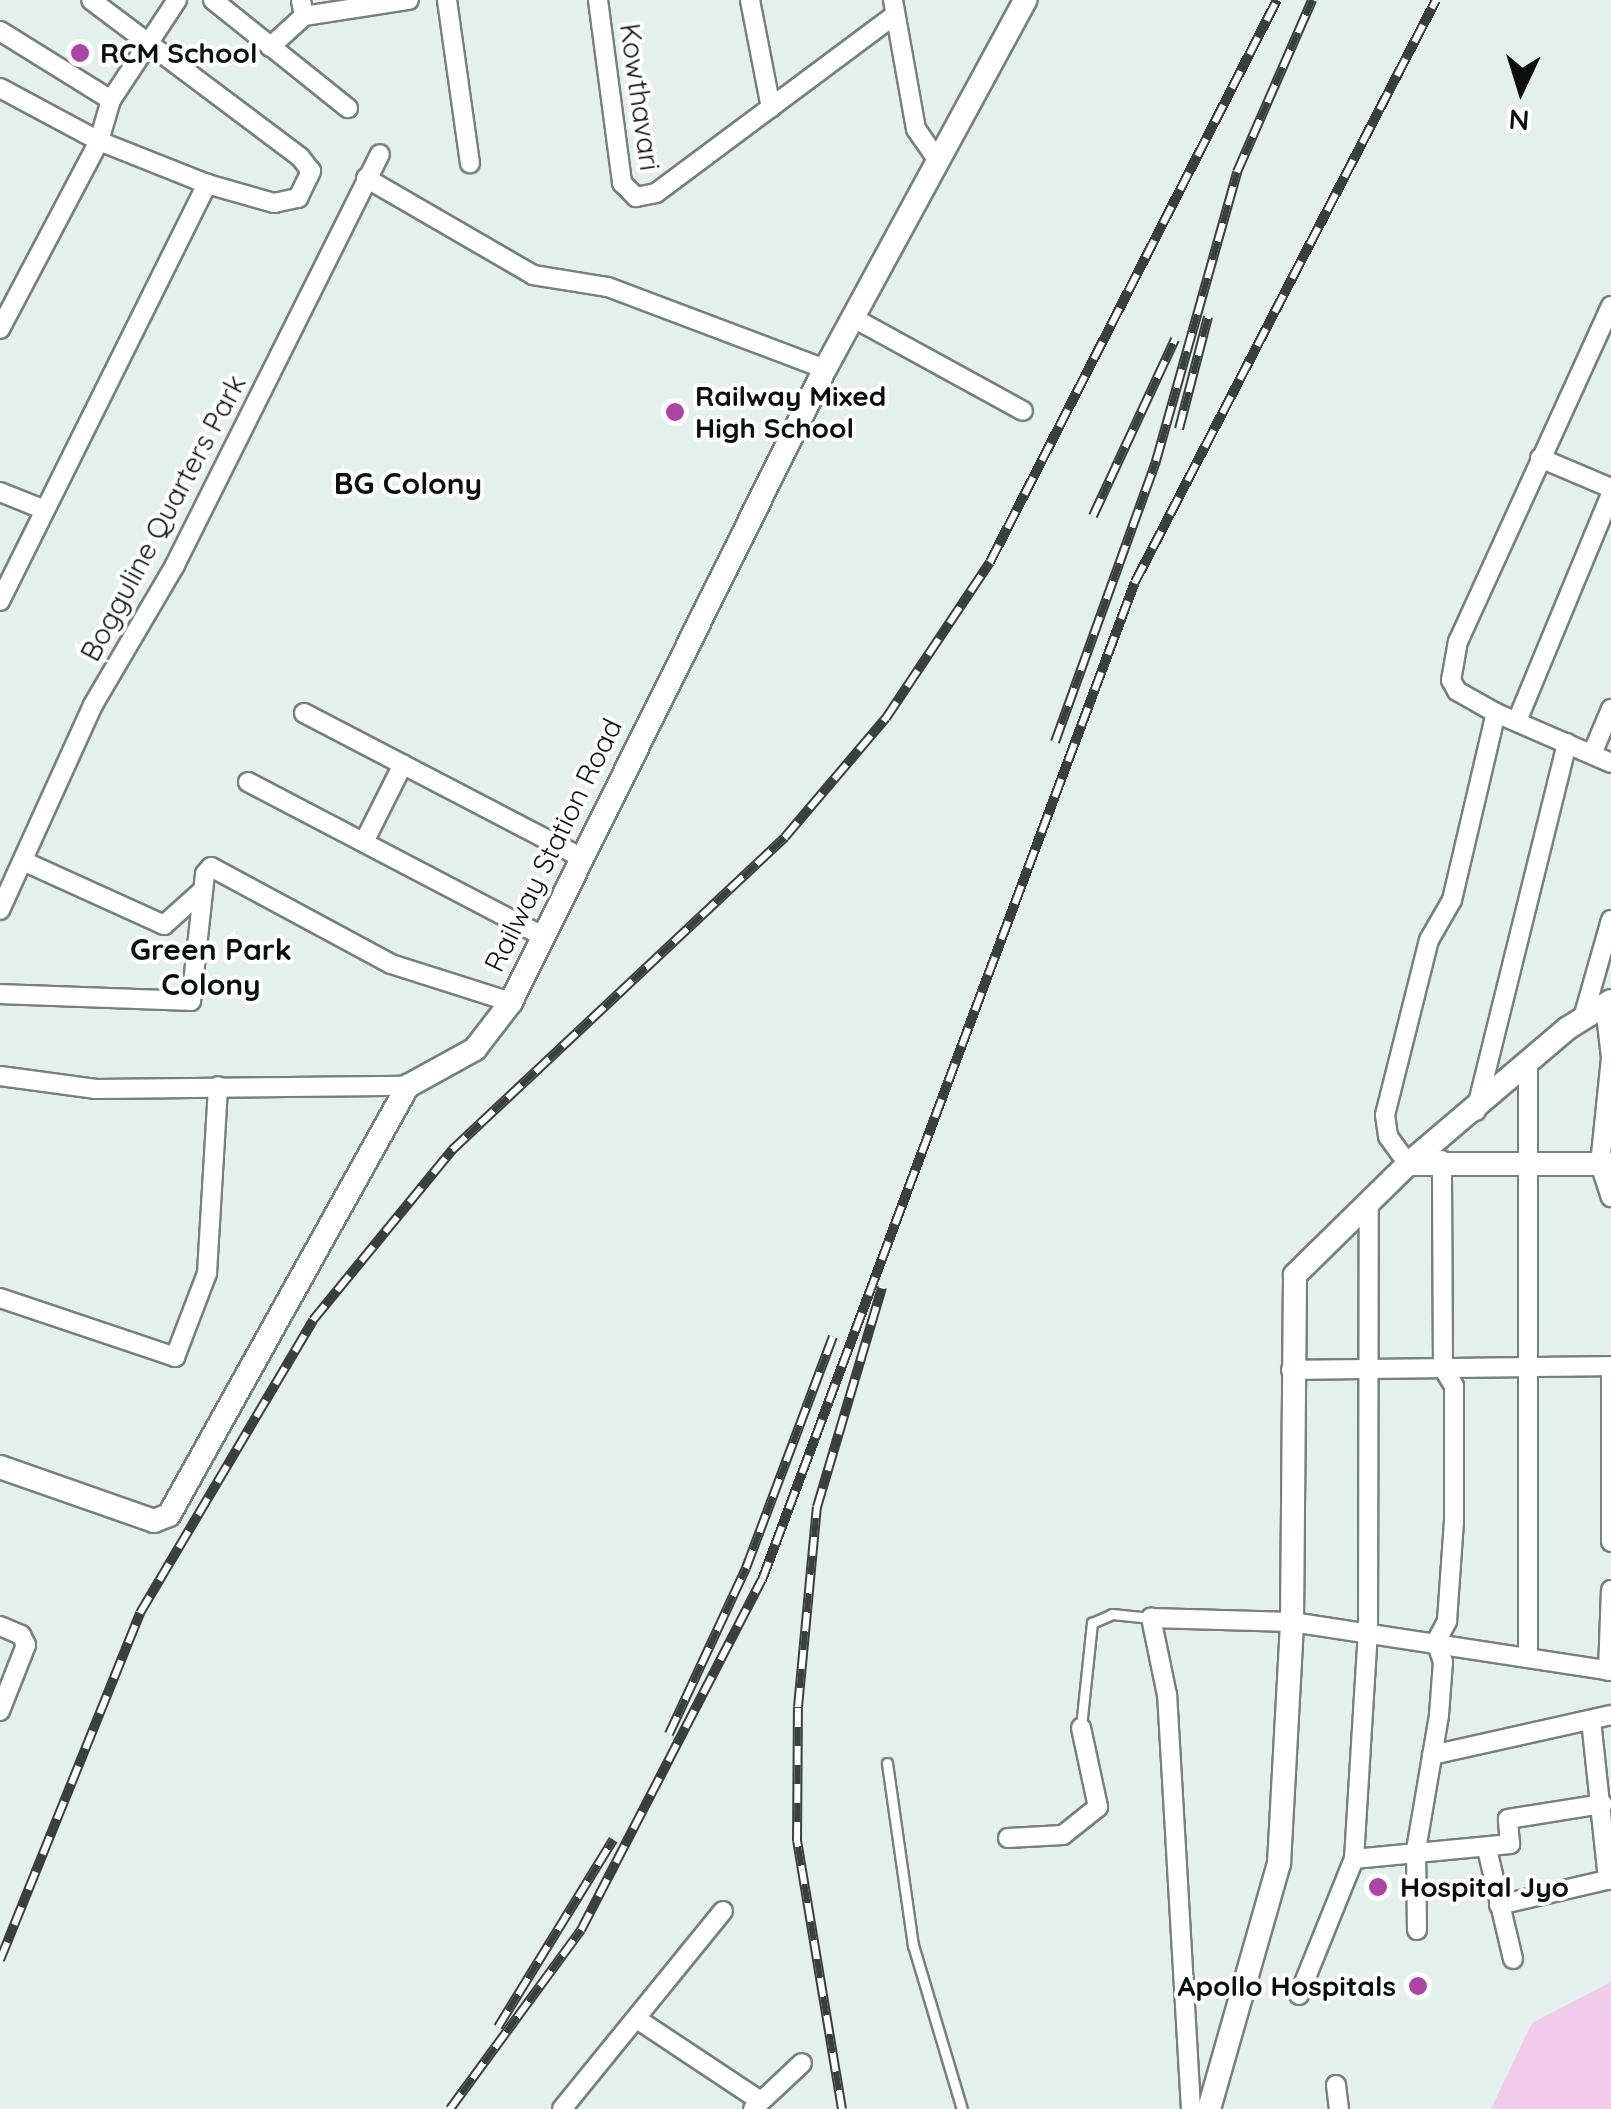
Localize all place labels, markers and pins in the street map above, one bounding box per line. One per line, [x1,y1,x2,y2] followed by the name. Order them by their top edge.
[100,36,257,70] place label: RCM School
[69,42,91,64] marker: RCM School
[695,379,886,445] place label: Railway Mixed High School
[664,401,686,423] marker: Railway Mixed High School
[1400,1870,1569,1904] place label: Hospital Jyo
[1365,1874,1391,1900] marker: Hospital Jyo
[1178,1969,1396,2003] place label: Apollo Hospitals
[1405,1973,1431,1999] marker: Apollo Hospitals

